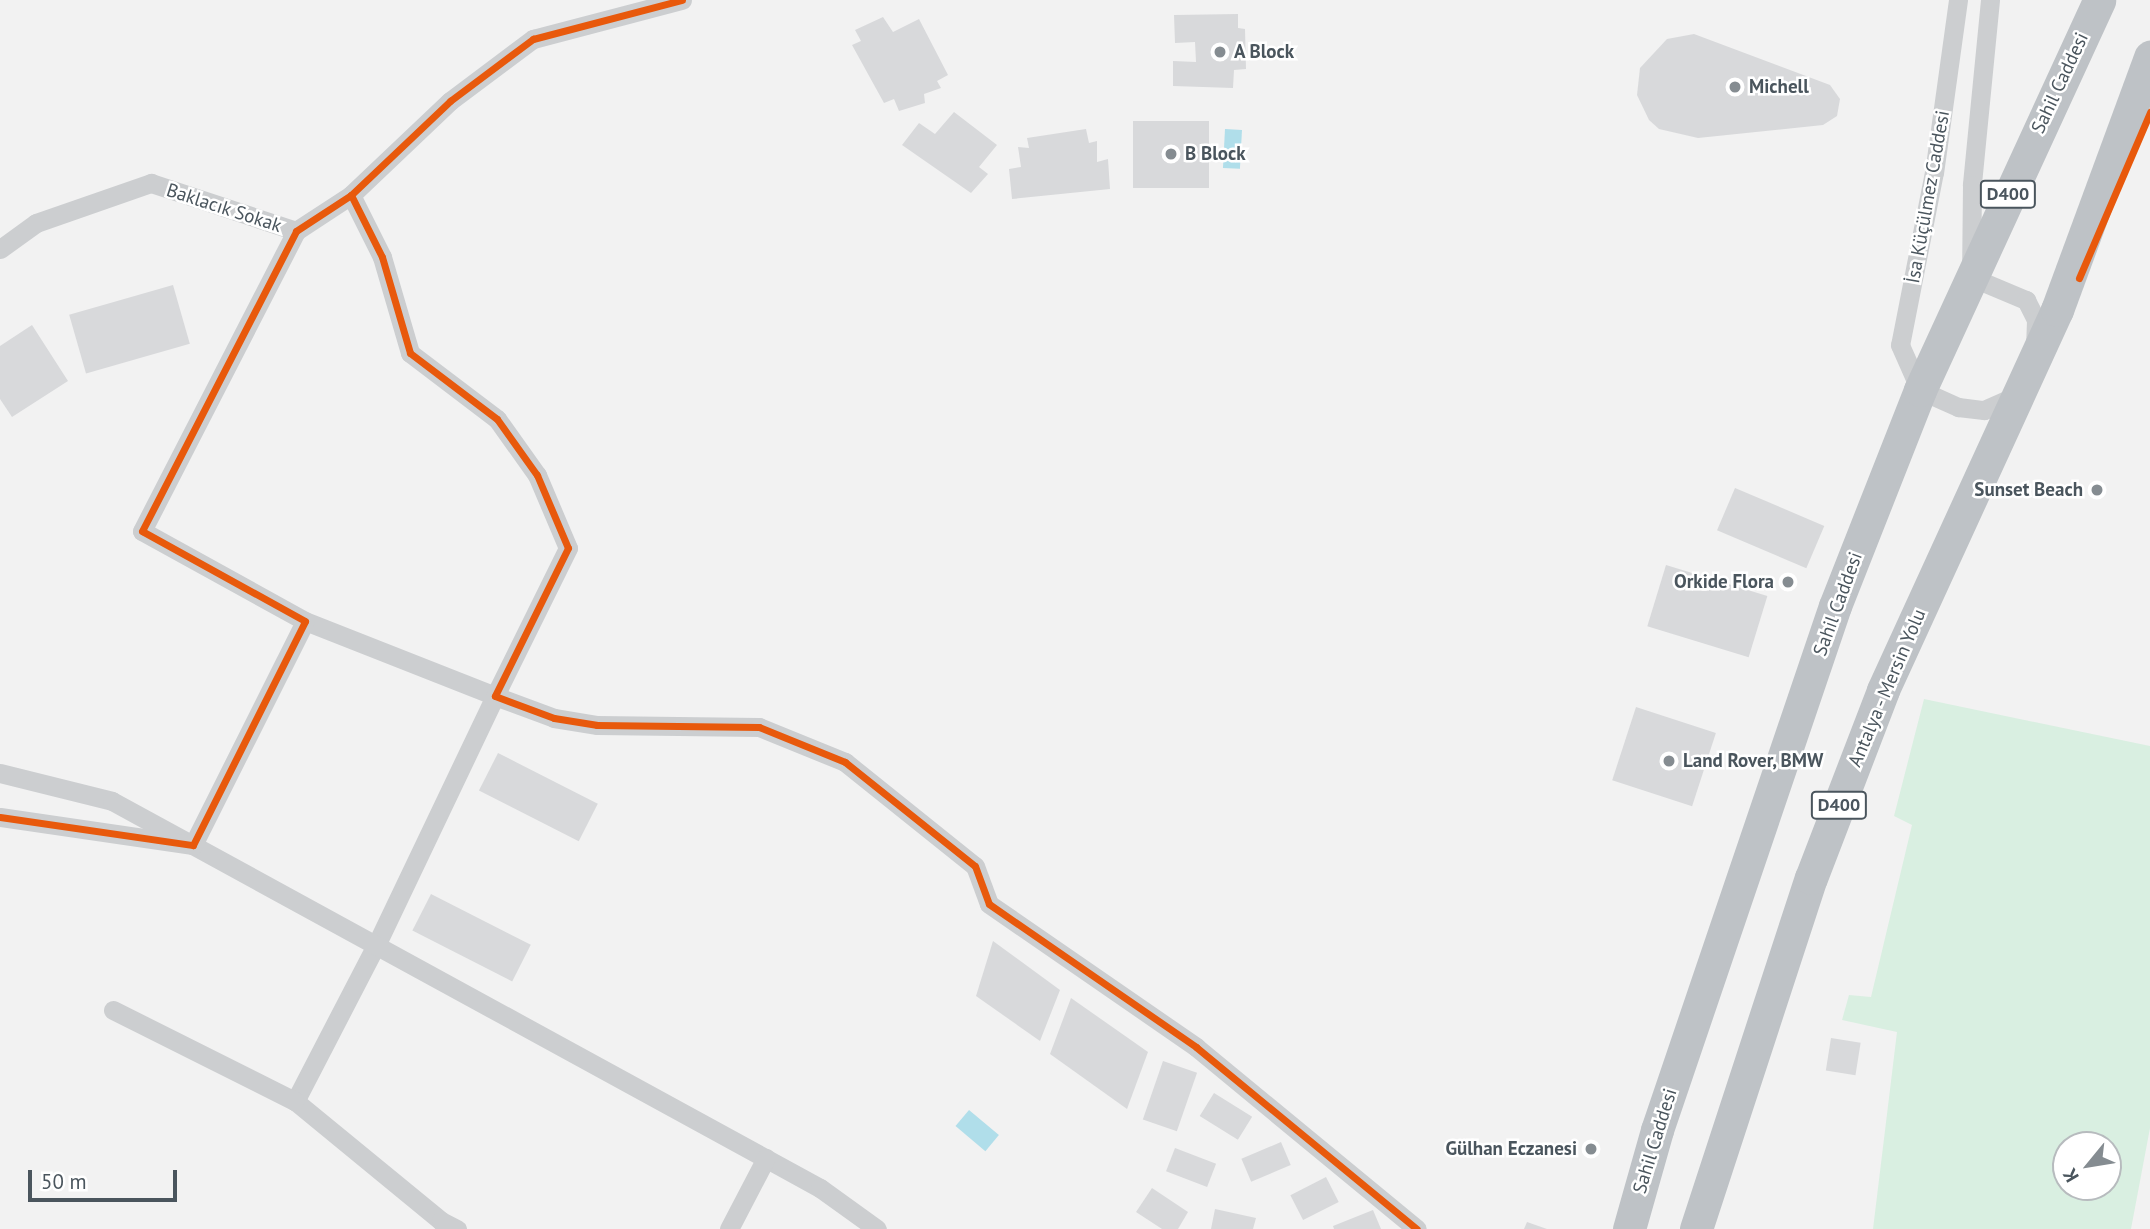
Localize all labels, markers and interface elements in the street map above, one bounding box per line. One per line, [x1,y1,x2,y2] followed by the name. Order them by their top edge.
[2027,29,2093,137] street label: Sahil Caddesi
[1234,41,1295,63] place label: A Block
[1212,44,1228,60] marker: A Block
[1749,76,1809,98] place label: Michell
[1727,79,1743,95] marker: Michell
[1902,108,1954,286] street label: İsa Küçülmez Caddesi
[1185,143,1246,165] place label: B Block
[1163,146,1179,162] marker: B Block
[163,179,285,237] street label: Baklacık Sokak
[1978,180,2038,209] road number: D400
[1974,479,2083,501] place label: Sunset Beach
[2089,482,2105,498] marker: Sunset Beach
[1809,549,1867,659] street label: Sahil Caddesi
[1674,571,1774,593] place label: Orkide Flora
[1780,574,1796,590] marker: Orkide Flora
[1843,604,1931,772] street label: Antalya - Mersin Yolu
[1683,750,1825,772] place label: Land Rover, BMW
[1661,753,1677,769] marker: Land Rover, BMW
[1809,790,1869,820] road number: D400
[1628,1086,1682,1196] street label: Sahil Caddesi
[2052,1131,2122,1201] north arrow
[1445,1138,1577,1160] place label: Gülhan Eczanesi
[1583,1141,1599,1157] marker: Gülhan Eczanesi
[32,1156,180,1200] scale bar
[2057,1164,2084,1187] text: K
[41,1168,87,1195] text: 50 m

